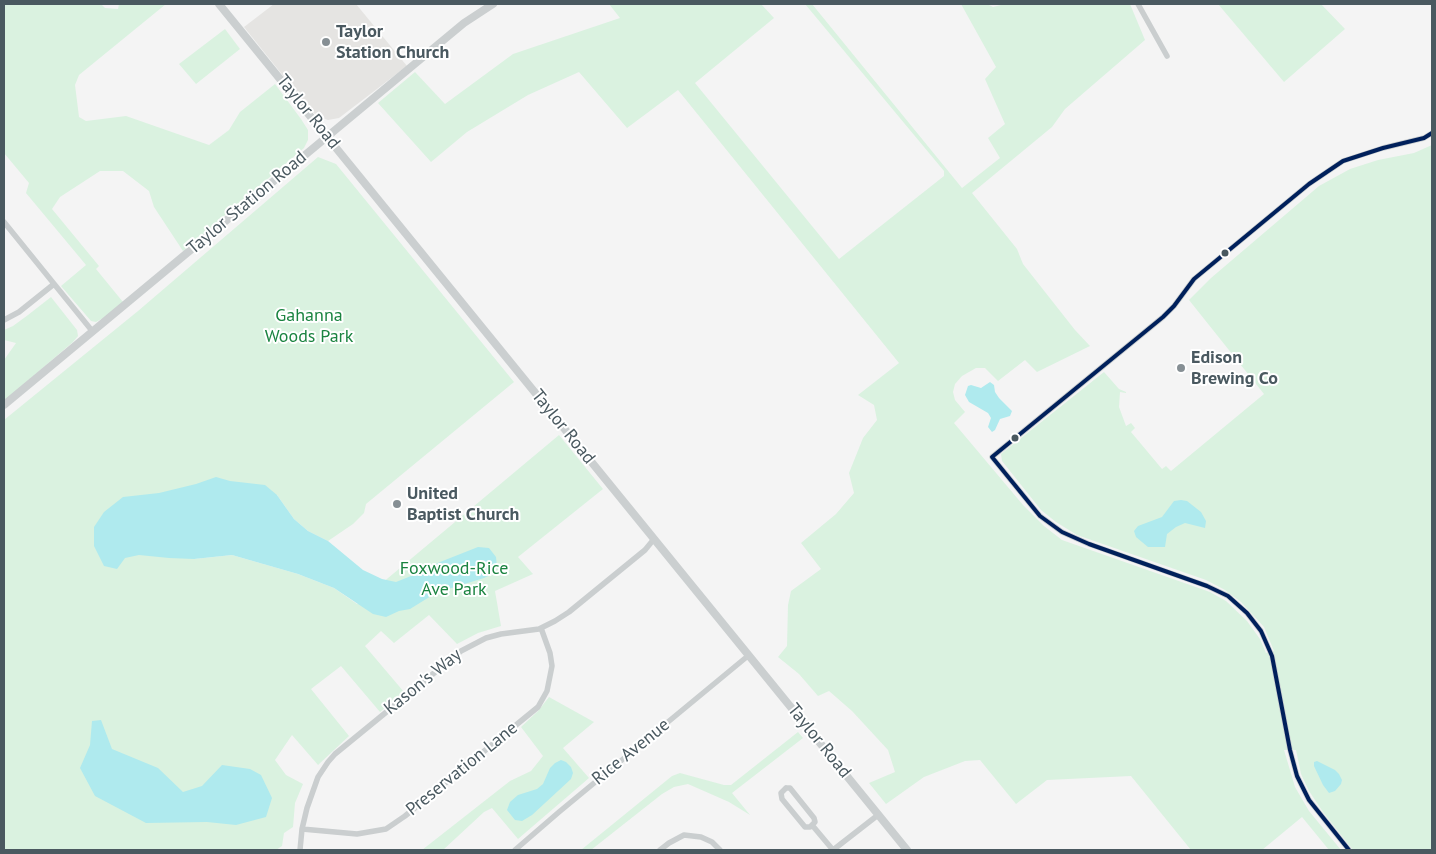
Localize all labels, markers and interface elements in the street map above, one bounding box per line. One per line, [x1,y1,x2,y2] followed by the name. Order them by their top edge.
[336,21,449,64] place label: Taylor Station Church
[320,36,332,48] marker: Taylor Station Church
[271,70,345,154] street label: Taylor Road
[183,147,311,259] street label: Taylor Station Road
[1220,248,1230,258] unlabelled marker
[265,305,353,348] park label: Gahanna Woods Park
[1191,347,1278,389] place label: Edison Brewing Co
[1175,362,1187,374] marker: Edison Brewing Co
[526,385,600,469] street label: Taylor Road
[1010,433,1020,443] unlabelled marker
[407,483,519,526] place label: United Baptist Church
[391,498,403,510] marker: United Baptist Church
[400,558,508,600] park label: Foxwood-Rice Ave Park
[380,644,466,720] street label: Kason's Way
[782,699,856,783] street label: Taylor Road
[588,714,674,790] street label: Rice Avenue
[402,717,522,821] street label: Preservation Lane

